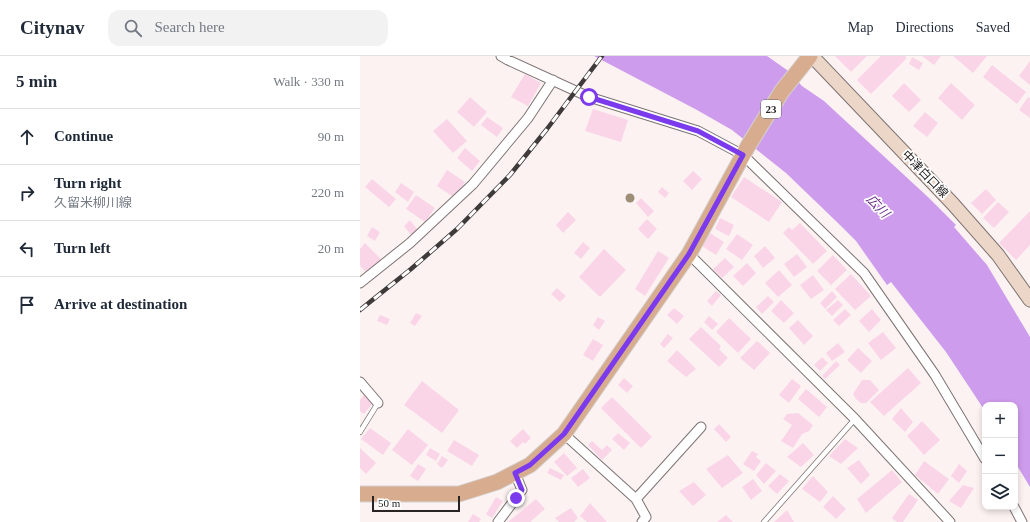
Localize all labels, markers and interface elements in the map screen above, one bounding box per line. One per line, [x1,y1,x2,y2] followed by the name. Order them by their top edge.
[108,10,388,46] search box
[20,17,84,38] text: Citynav
[122,17,144,39] icon: search
[154,19,225,35] text: Search here
[848,20,873,35] text: Map
[895,20,954,35] text: Directions
[976,20,1010,35] text: Saved
[16,72,57,91] text: 5 min
[273,74,344,89] text: Walk · 330 m
[580,88,598,106] route start
[761,100,781,118] road number: 23
[16,126,38,148] icon: ahead
[54,128,113,144] text: Continue
[318,129,344,144] text: 90 m
[899,148,951,200] street label: 中津白口線
[54,175,121,191] text: Turn right
[16,182,38,204] icon: right
[311,185,344,200] text: 220 m
[864,191,894,222] water label: 広川
[54,195,132,210] text: 久留米柳川線
[16,238,38,260] icon: left
[54,240,111,256] text: Turn left
[318,241,344,256] text: 20 m
[16,294,38,316] icon: arrive
[54,296,187,312] text: Arrive at destination
[982,402,1018,510] map controls
[982,402,1018,438] button: +
[982,438,1018,474] button: −
[982,474,1018,510] button: layers
[507,489,525,507] route end
[372,494,460,513] scale bar
[378,497,400,509] text: 50 m

